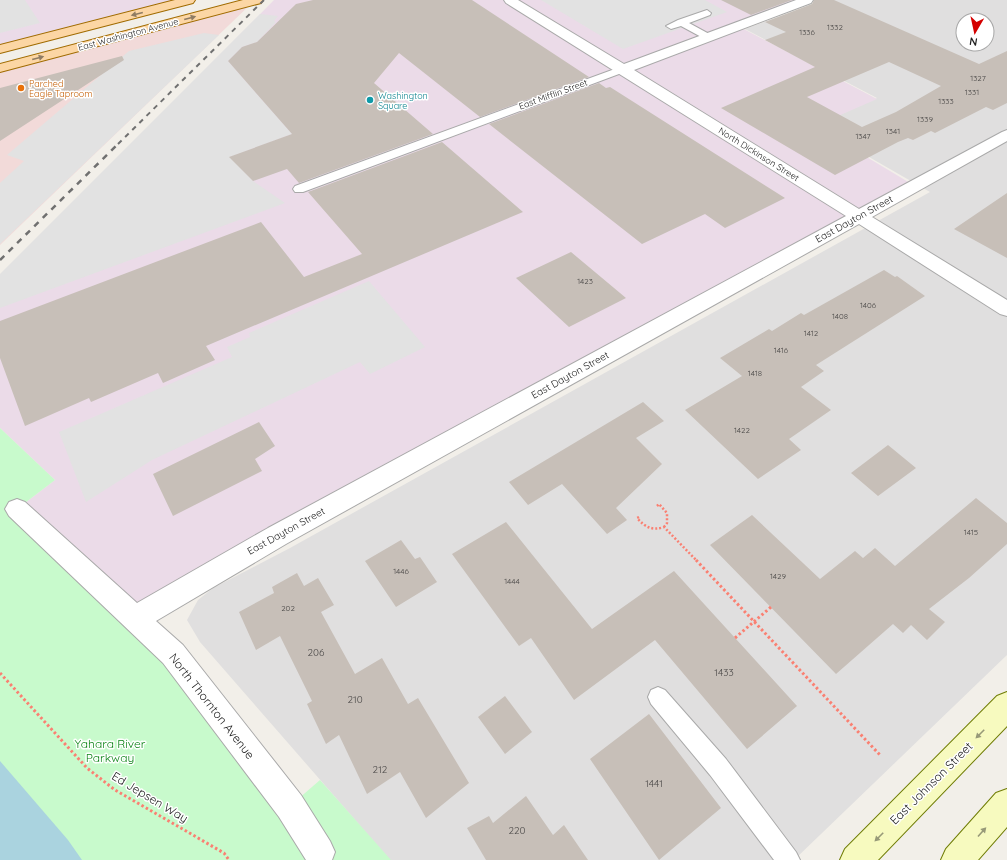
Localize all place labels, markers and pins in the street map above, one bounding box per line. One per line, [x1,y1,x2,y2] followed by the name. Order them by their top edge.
[29,78,93,99] place label: Parched Eagle Taproom
[16,83,26,93] marker: Parched Eagle Taproom
[378,90,428,111] place label: Washington Square
[365,95,375,105] marker: Washington Square

